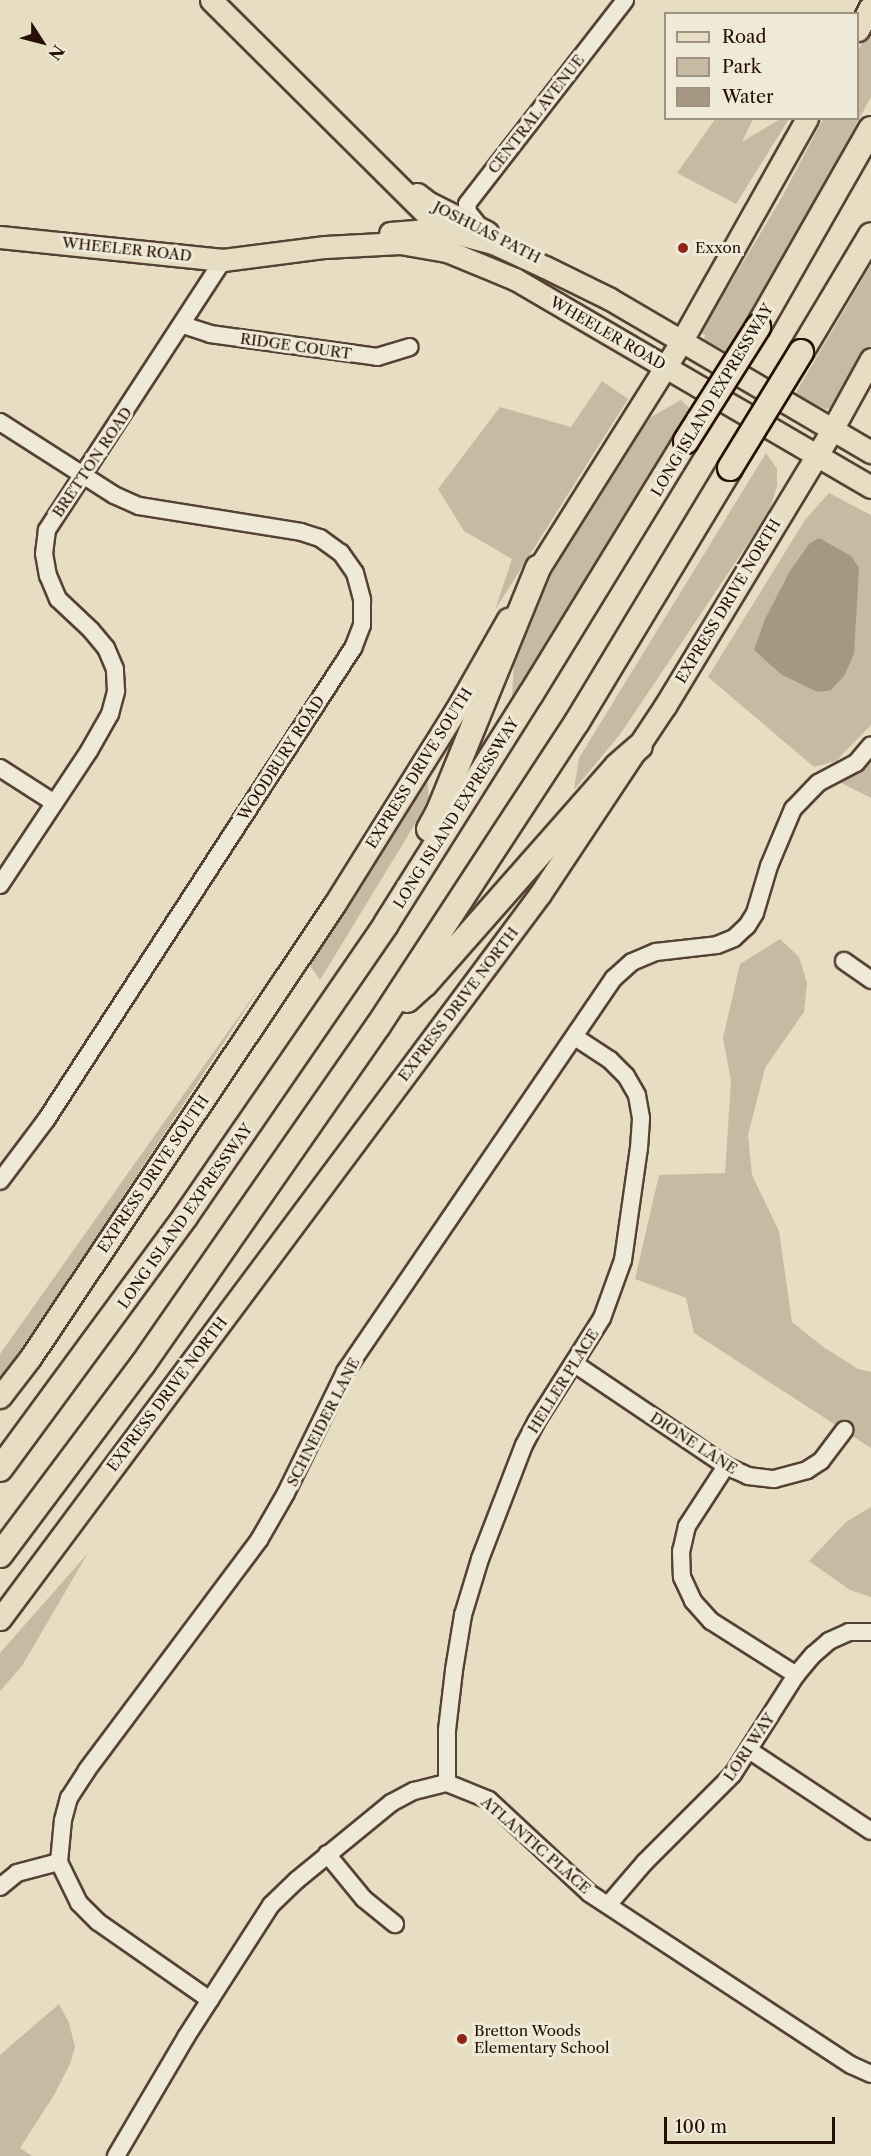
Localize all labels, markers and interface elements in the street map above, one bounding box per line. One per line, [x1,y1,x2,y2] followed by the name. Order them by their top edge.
[12,12,72,72] north arrow
[664,12,859,120] legend
[722,26,767,48] text: Road
[44,41,69,64] text: N
[484,51,588,177] street label: CENTRAL AVENUE
[722,56,761,78] text: Park
[722,86,774,108] text: Water
[430,197,544,267] street label: JOSHUAS PATH
[61,233,193,265] street label: WHEELER ROAD
[695,239,741,257] place label: Exxon
[676,241,690,255] marker: Exxon
[547,292,669,374] street label: WHEELER ROAD
[647,300,777,500] street label: LONG ISLAND EXPRESSWAY
[239,329,353,363] street label: RIDGE COURT
[48,404,136,520] street label: BRETTON ROAD
[672,516,784,686] street label: EXPRESS DRIVE NORTH
[362,684,476,852] street label: EXPRESS DRIVE SOUTH
[234,692,328,824] street label: WOODBURY ROAD
[390,714,522,912] street label: LONG ISLAND EXPRESSWAY
[394,923,522,1085] street label: EXPRESS DRIVE NORTH
[94,1092,212,1256] street label: EXPRESS DRIVE SOUTH
[114,1120,256,1312] street label: LONG ISLAND EXPRESSWAY
[103,1313,231,1475] street label: EXPRESS DRIVE NORTH
[523,1325,603,1437] street label: HELLER PLACE
[283,1354,363,1490] street label: SCHNEIDER LANE
[647,1408,741,1478] street label: DIONE LANE
[720,1709,778,1785] street label: LORI WAY
[478,1793,594,1897] street label: ATLANTIC PLACE
[474,2021,610,2056] place label: Bretton Woods Elementary School
[455,2032,469,2046] marker: Bretton Woods Elementary School
[667,2105,838,2143] scale bar
[675,2116,727,2138] text: 100 m

